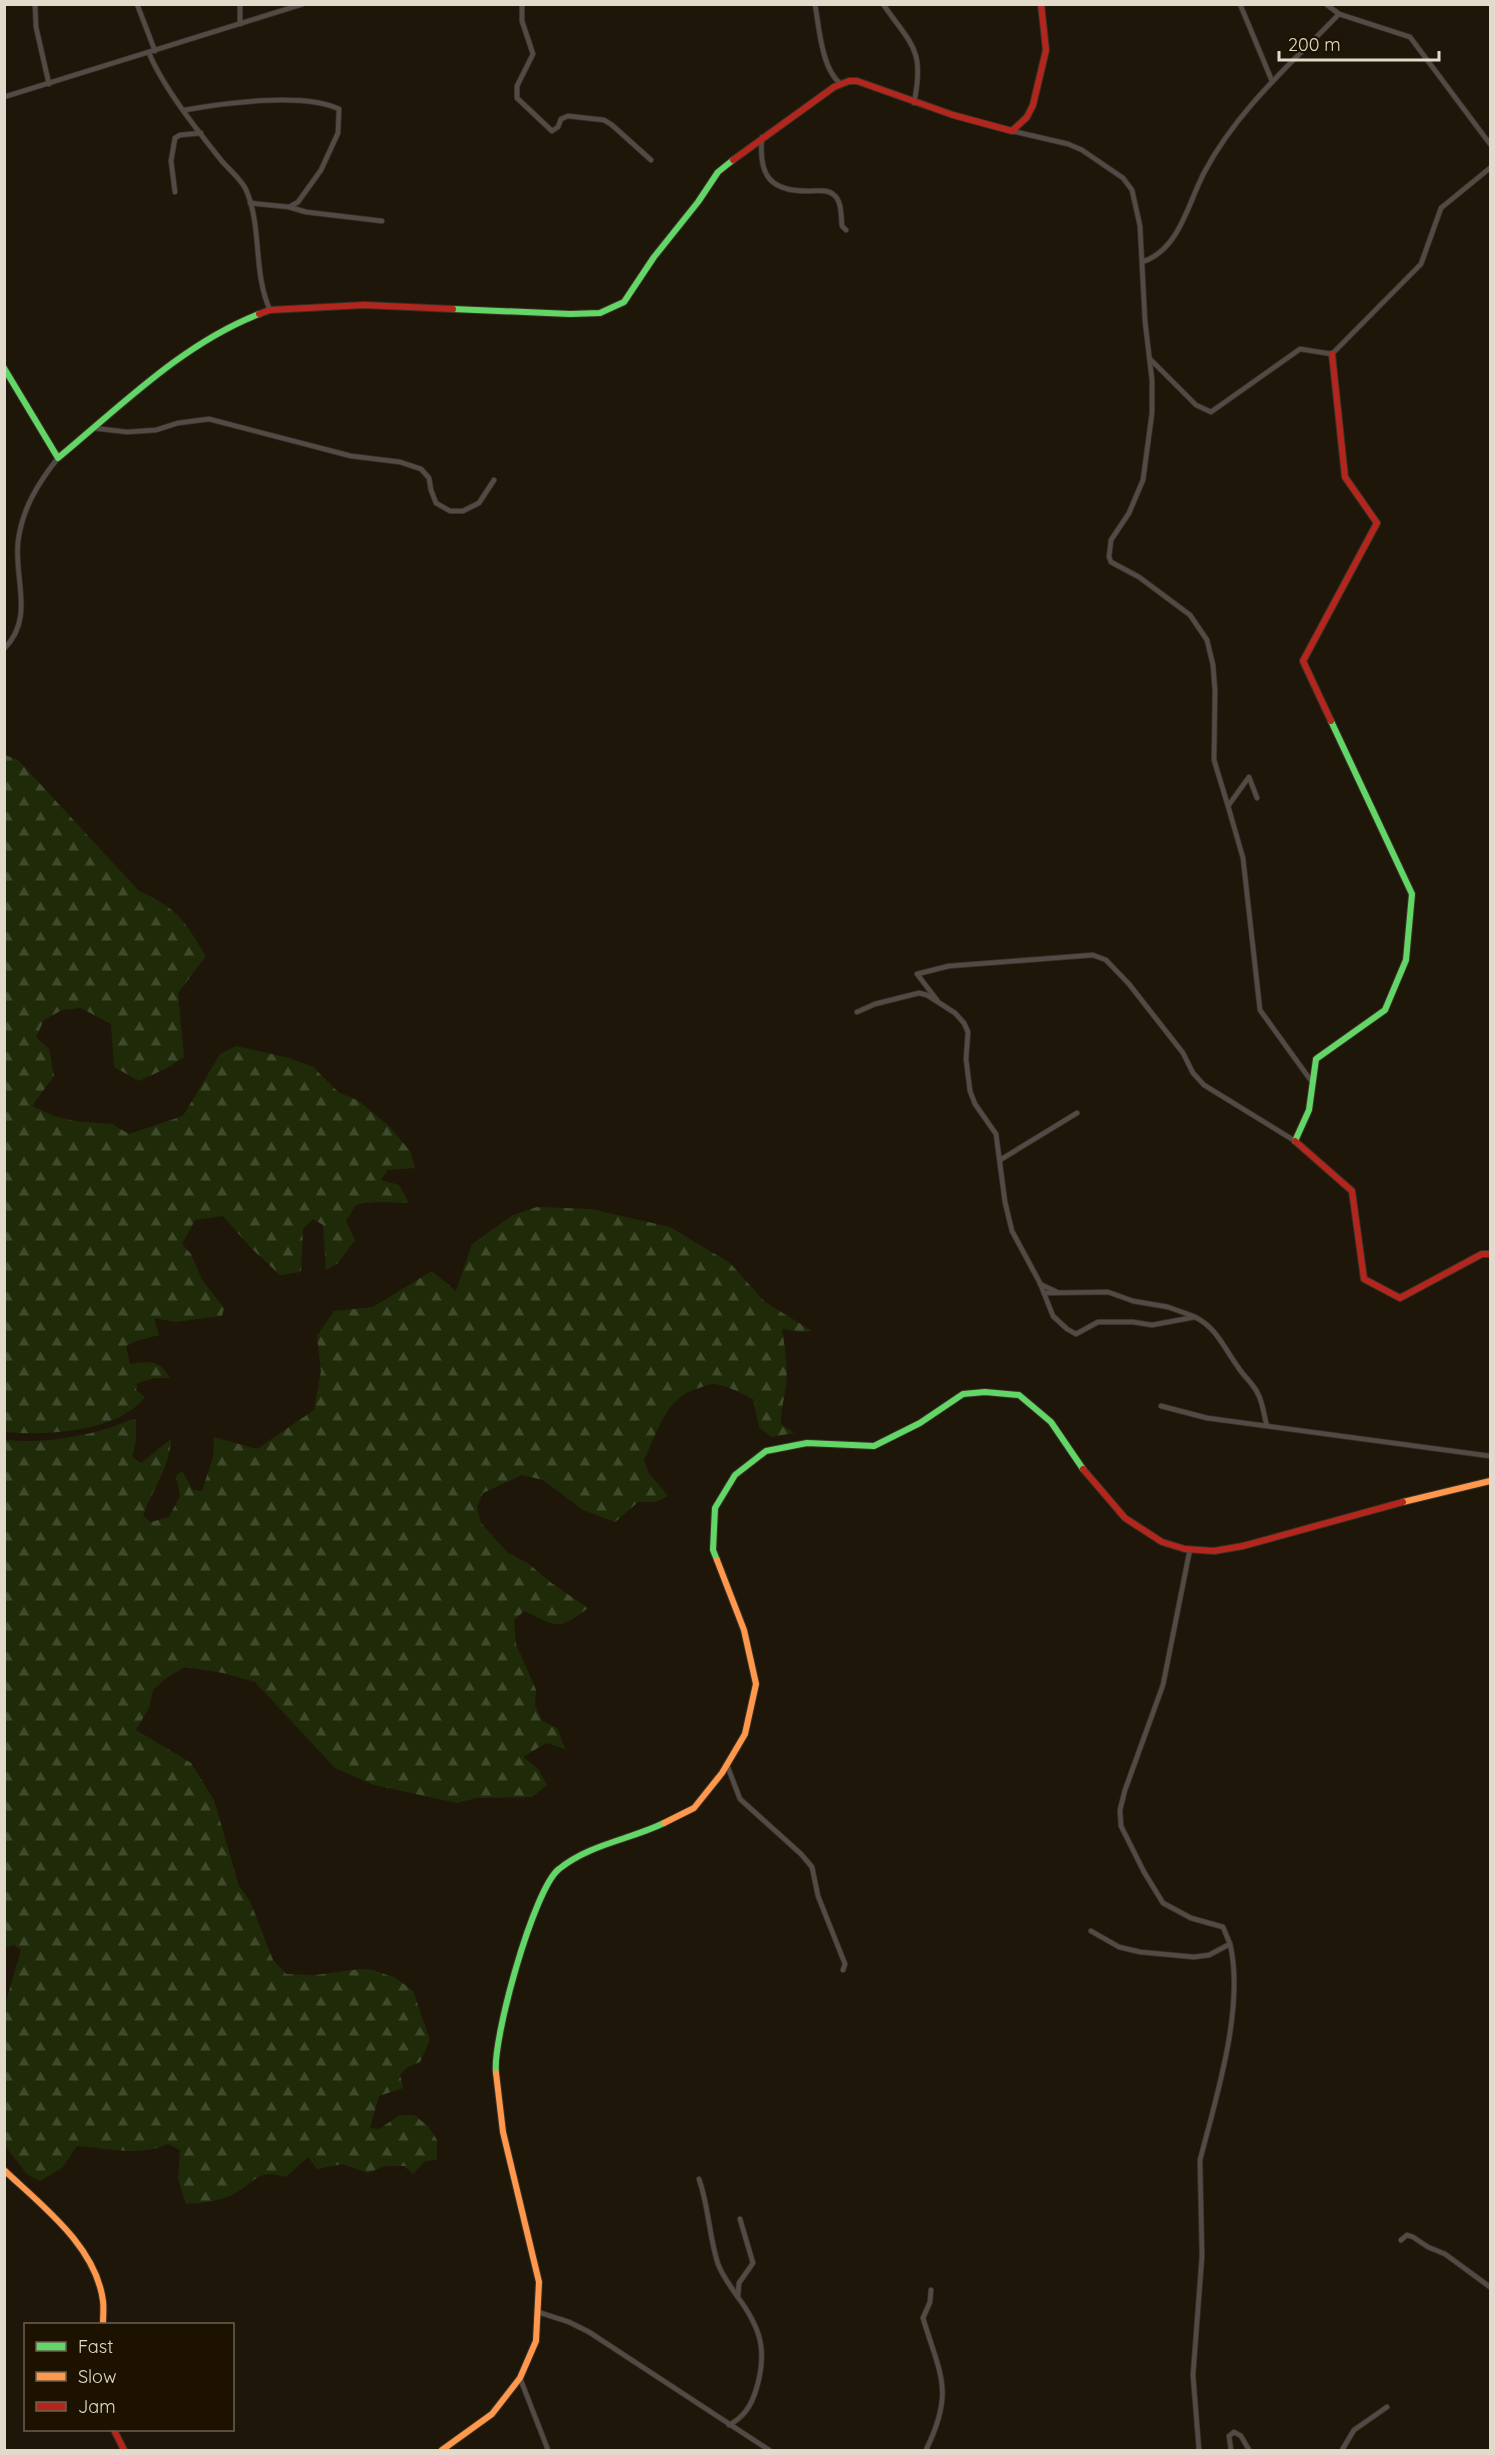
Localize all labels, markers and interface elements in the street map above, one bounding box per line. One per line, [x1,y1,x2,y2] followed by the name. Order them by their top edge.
[1279,24,1440,62] scale bar
[1288,33,1341,56] text: 200 m
[24,2323,234,2431] legend
[78,2335,113,2358] text: Fast
[78,2365,116,2388] text: Slow
[78,2395,116,2418] text: Jam

